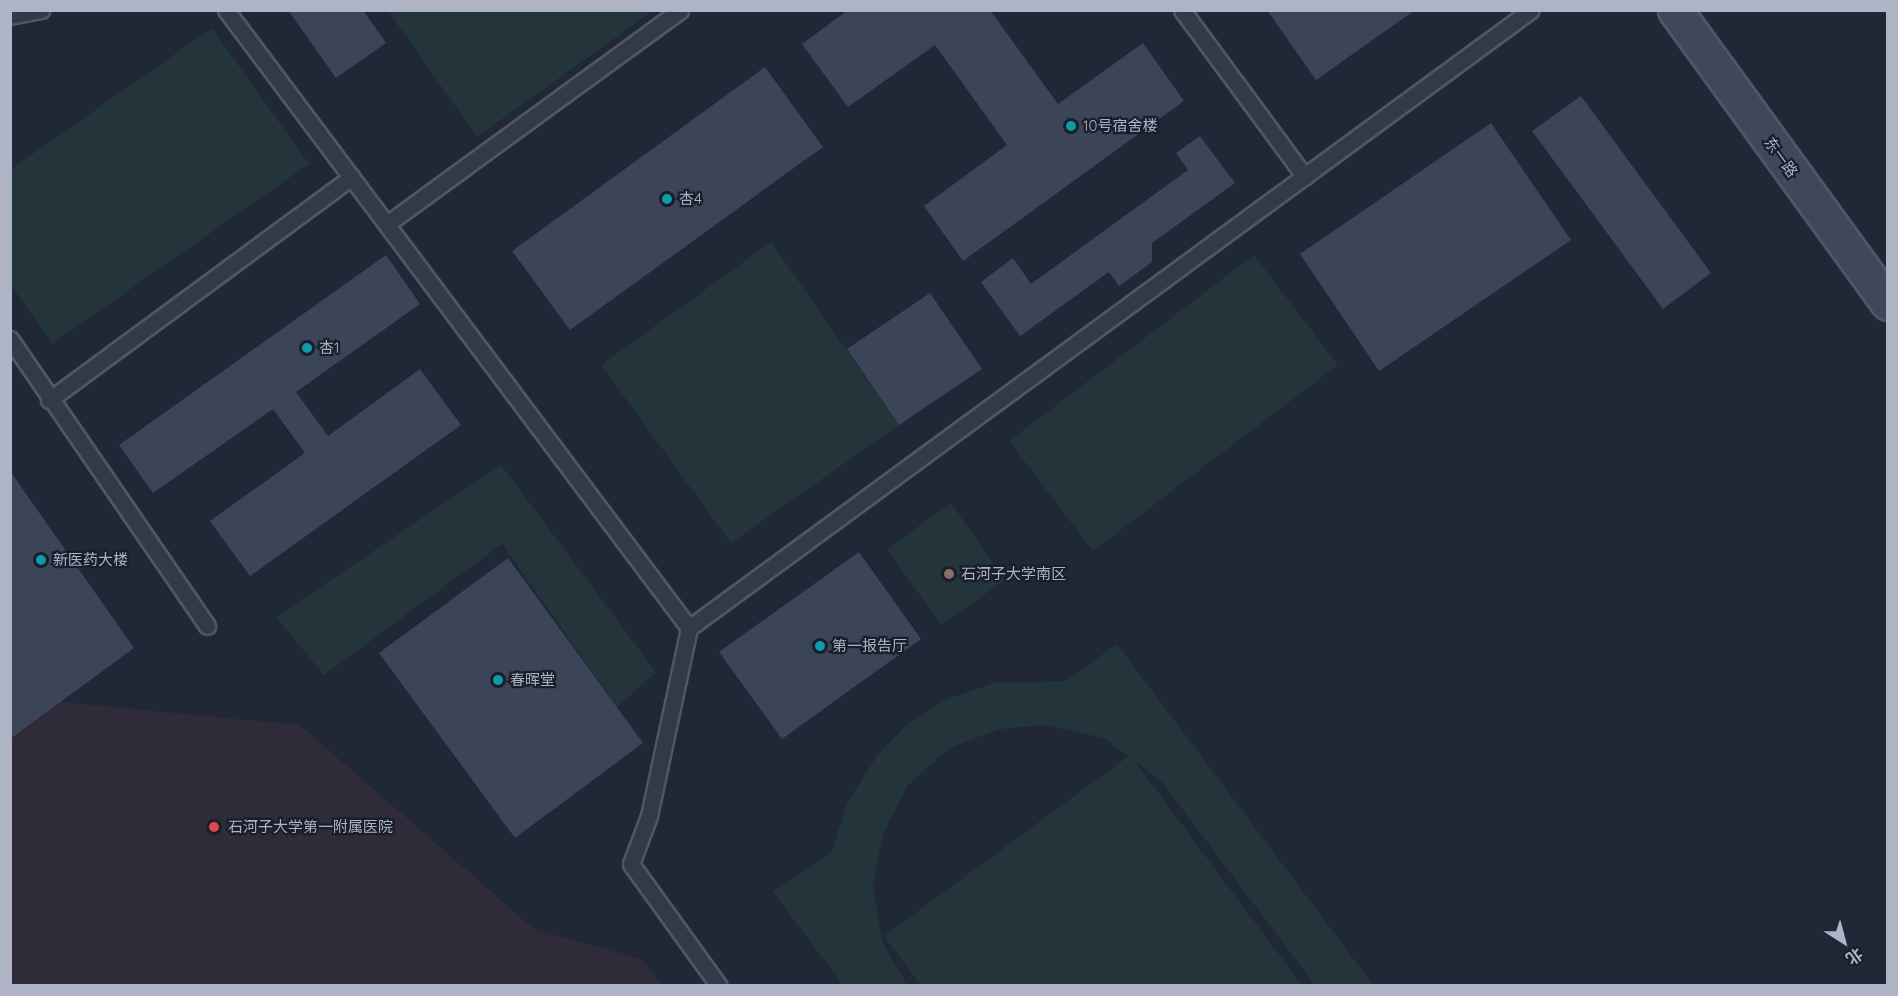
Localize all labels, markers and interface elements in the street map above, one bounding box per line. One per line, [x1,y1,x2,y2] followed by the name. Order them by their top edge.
[1083,117,1157,135] place label: 10号宿舍楼
[1064,119,1078,133] marker: 10号宿舍楼
[1760,134,1802,180] street label: 东一路
[679,190,702,208] place label: 杏4
[660,192,674,206] marker: 杏4
[319,339,340,357] place label: 杏1
[300,341,314,355] marker: 杏1
[53,551,128,569] place label: 新医药大楼
[34,553,48,567] marker: 新医药大楼
[961,565,1066,583] place label: 石河子大学南区
[942,567,956,581] marker: 石河子大学南区
[832,637,907,655] place label: 第一报告厅
[813,639,827,653] marker: 第一报告厅
[510,671,555,689] place label: 春晖堂
[491,673,505,687] marker: 春晖堂
[205,818,223,836] marker: 石河子大学第一附属医院
[228,818,393,836] place label: 石河子大学第一附属医院
[1814,912,1874,972] north arrow
[1842,944,1867,969] text: 北

